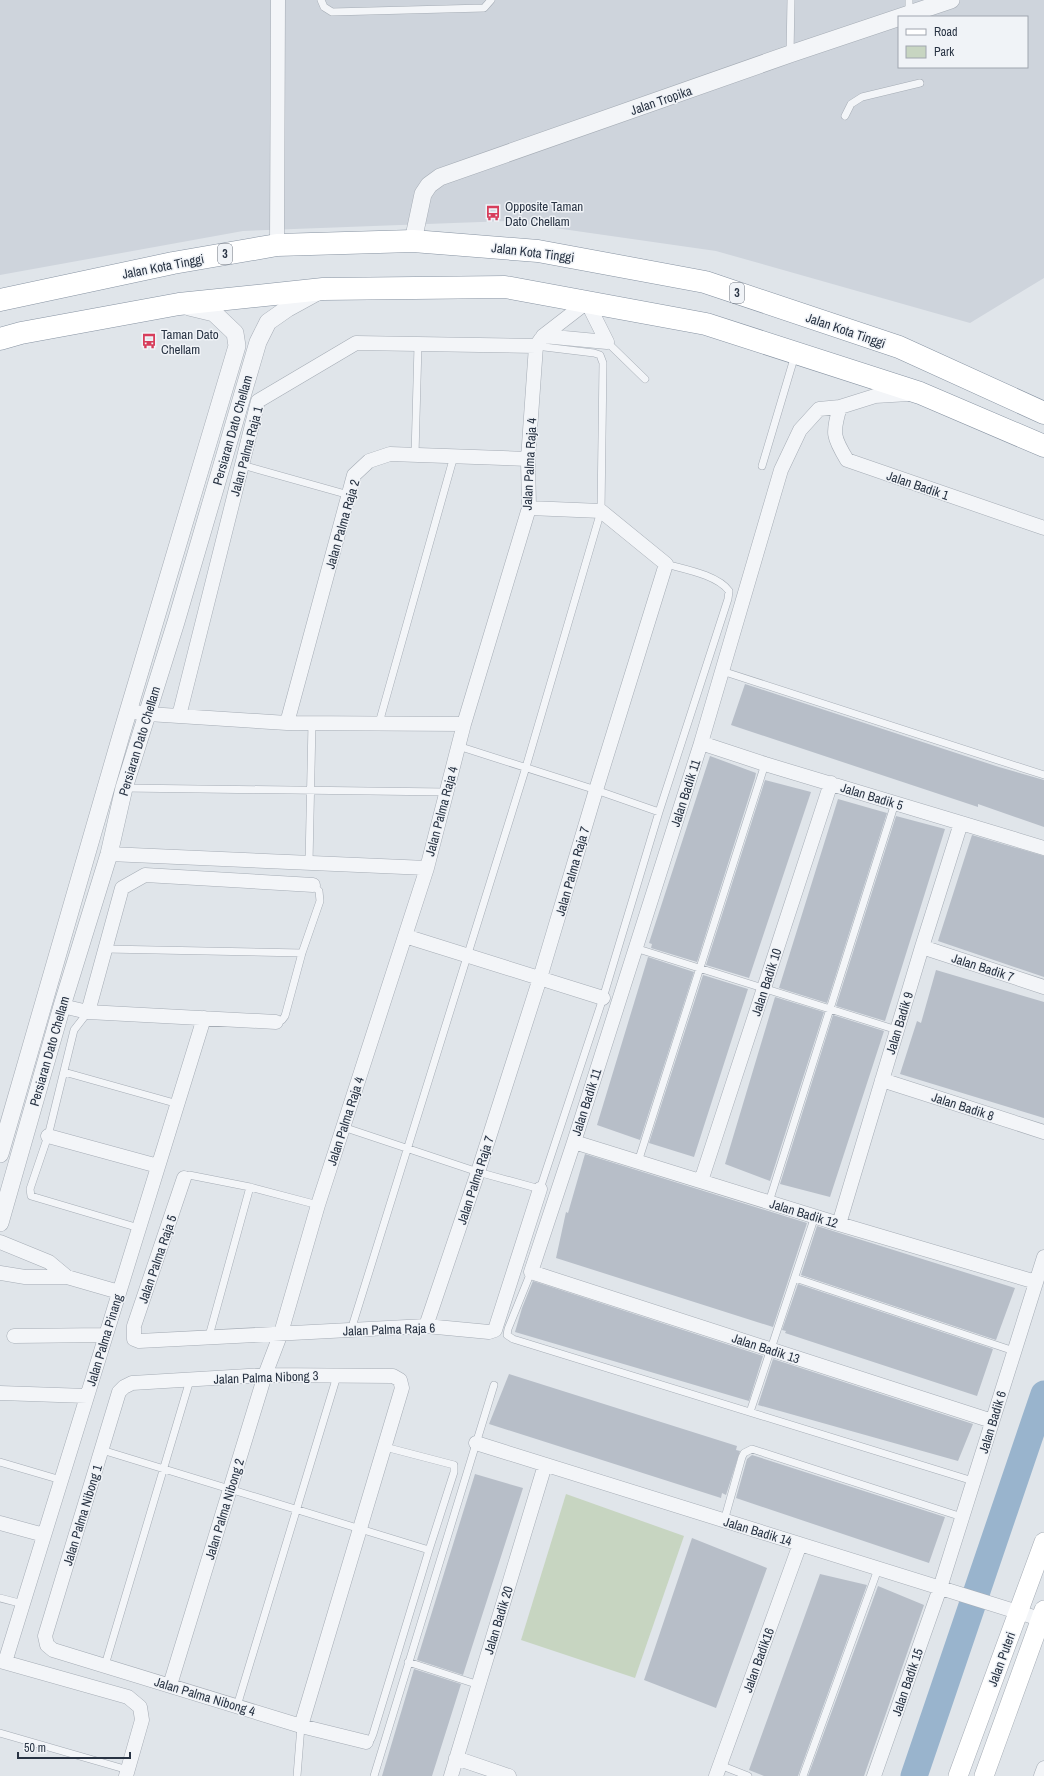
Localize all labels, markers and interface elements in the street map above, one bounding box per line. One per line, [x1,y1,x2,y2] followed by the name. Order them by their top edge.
[898,16,1028,68] legend
[934,24,958,40] text: Road
[934,44,954,60] text: Park
[628,82,694,119] street label: Jalan Tropika
[505,198,583,230] place label: Opposite Taman Dato Chellam
[484,204,502,222] bus stop icon: Opposite Taman Dato Chellam
[491,239,575,266] street label: Jalan Kota Tinggi
[218,244,232,264] road number: 3
[121,250,206,283] street label: Jalan Kota Tinggi
[730,283,744,303] road number: 3
[804,309,888,352] street label: Jalan Kota Tinggi
[161,326,219,358] place label: Taman Dato Chellam
[140,332,158,350] bus stop icon: Taman Dato Chellam
[209,373,256,487] street label: Persiaran Dato Chellam
[226,404,267,498] street label: Jalan Palma Raja 1
[519,417,540,511] street label: Jalan Palma Raja 4
[885,467,951,504] street label: Jalan Badik 1
[322,477,363,571] street label: Jalan Palma Raja 2
[115,684,164,798] street label: Persiaran Dato Chellam
[667,757,704,829] street label: Jalan Badik 11
[421,764,462,858] street label: Jalan Palma Raja 4
[838,779,905,814] street label: Jalan Badik 5
[552,824,593,918] street label: Jalan Palma Raja 7
[747,946,785,1018] street label: Jalan Badik 10
[949,949,1016,986] street label: Jalan Badik 7
[882,990,917,1057] street label: Jalan Badik 9
[26,994,73,1108] street label: Persiaran Dato Chellam
[568,1066,605,1138] street label: Jalan Badik 11
[323,1075,368,1168] street label: Jalan Palma Raja 4
[929,1088,996,1125] street label: Jalan Badik 8
[453,1134,498,1227] street label: Jalan Palma Raja 7
[768,1195,840,1232] street label: Jalan Badik 12
[134,1213,181,1306] street label: Jalan Palma Raja 5
[82,1292,127,1388] street label: Jalan Palma Pinang
[343,1319,436,1340] street label: Jalan Palma Raja 6
[730,1329,802,1367] street label: Jalan Badik 13
[213,1367,319,1388] street label: Jalan Palma Nibong 3
[975,1389,1010,1456] street label: Jalan Badik 6
[201,1456,248,1562] street label: Jalan Palma Nibong 2
[59,1462,106,1568] street label: Jalan Palma Nibong 1
[722,1513,794,1550] street label: Jalan Badik 14
[480,1584,517,1656] street label: Jalan Badik 20
[739,1625,778,1695] street label: Jalan Badik16
[984,1630,1019,1689] street label: Jalan Puteri
[888,1646,927,1718] street label: Jalan Badik 15
[152,1673,258,1720] street label: Jalan Palma Nibong 4
[18,1734,130,1760] scale bar
[24,1740,46,1756] text: 50 m

